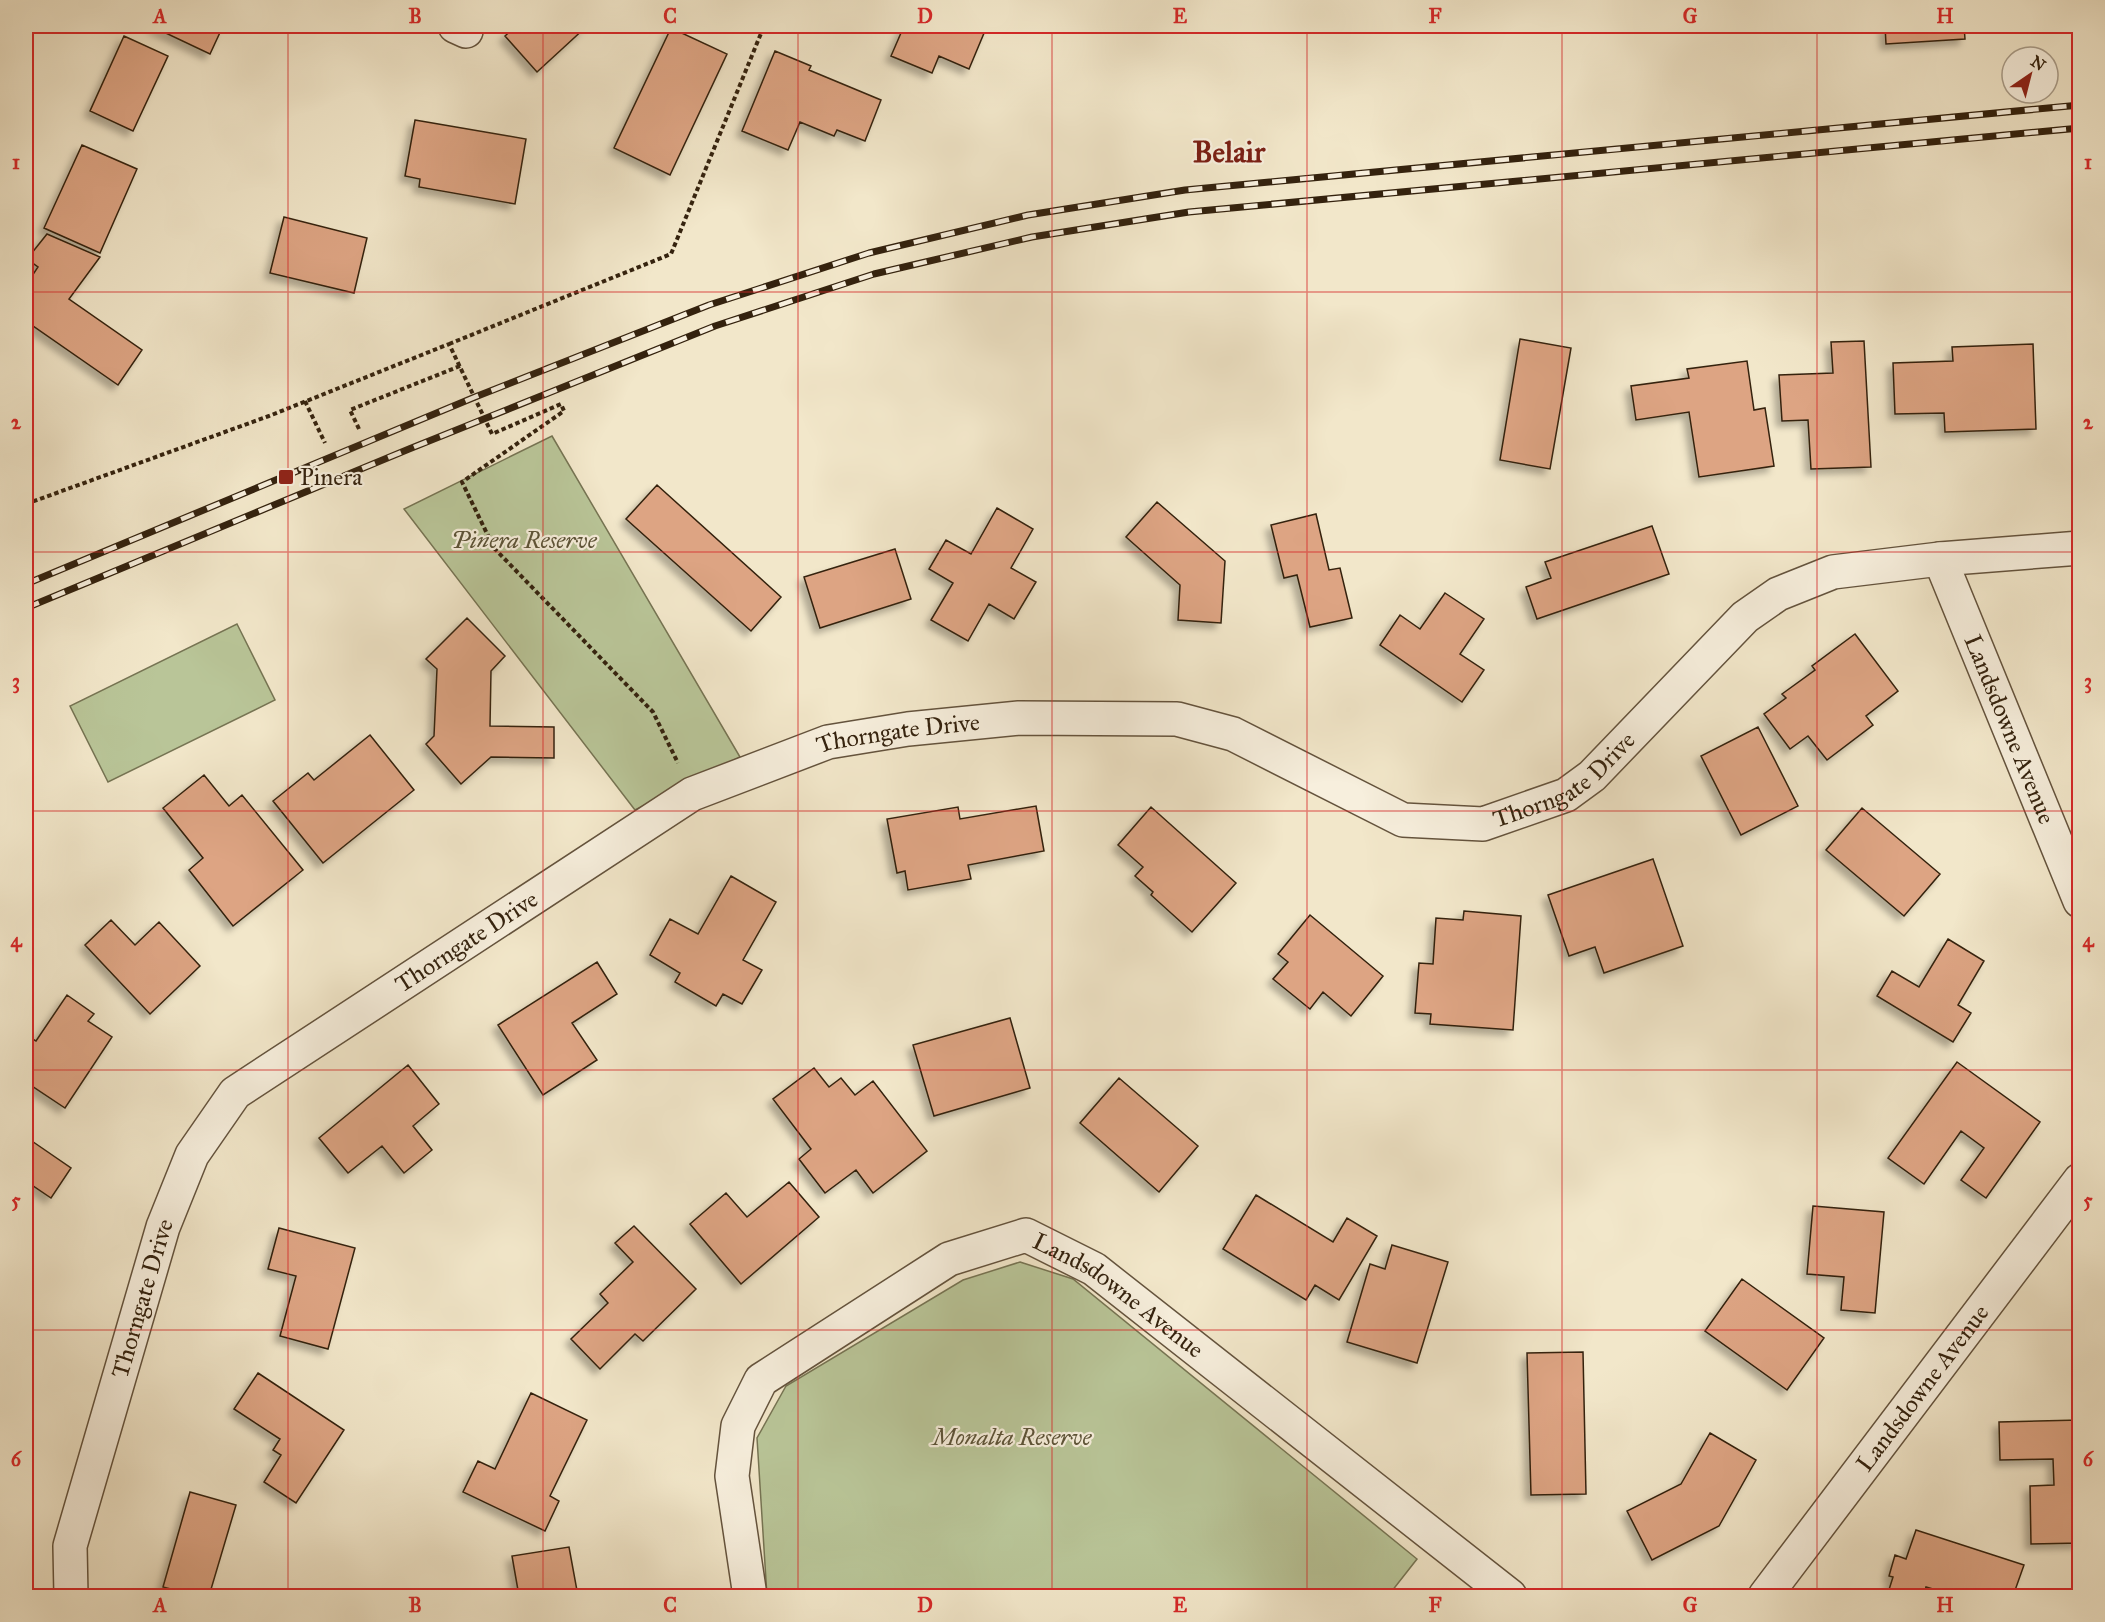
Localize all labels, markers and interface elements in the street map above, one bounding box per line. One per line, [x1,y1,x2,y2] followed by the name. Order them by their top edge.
[151,4,167,28] text: A
[408,4,422,28] text: B
[663,4,677,28] text: C
[917,4,933,28] text: D
[1173,4,1188,28] text: E
[1428,4,1442,28] text: F
[1683,4,1698,28] text: G
[1936,4,1954,28] text: H
[2000,45,2060,105] north arrow
[2027,51,2050,75] text: N
[1193,134,1266,170] district label: Belair
[12,150,20,174] text: 1
[2084,150,2092,174] text: 1
[11,410,22,434] text: 2
[2083,410,2094,434] text: 2
[300,462,363,492] place label: Pinera
[277,468,295,486] marker: Pinera
[451,525,598,555] park label: Pinera Reserve
[1958,630,2062,828] street label: Landsdowne Avenue
[12,669,20,694] text: 3
[2084,669,2092,694] text: 3
[812,707,981,760] street label: Thorngate Drive
[1489,725,1642,834] street label: Thorngate Drive
[389,884,544,999] street label: Thorngate Drive
[10,928,22,953] text: 4
[2082,928,2094,953] text: 4
[11,1188,21,1212] text: 5
[2083,1188,2093,1212] text: 5
[105,1214,180,1381] street label: Thorngate Drive
[1028,1226,1210,1365] street label: Landsdowne Avenue
[1850,1298,1995,1477] street label: Landsdowne Avenue
[931,1422,1093,1452] park label: Monalta Reserve
[11,1447,23,1471] text: 6
[2083,1447,2095,1471] text: 6
[151,1593,167,1617] text: A
[408,1593,422,1617] text: B
[663,1593,677,1617] text: C
[917,1593,933,1617] text: D
[1173,1593,1188,1617] text: E
[1428,1593,1442,1617] text: F
[1683,1593,1698,1617] text: G
[1936,1593,1954,1617] text: H

